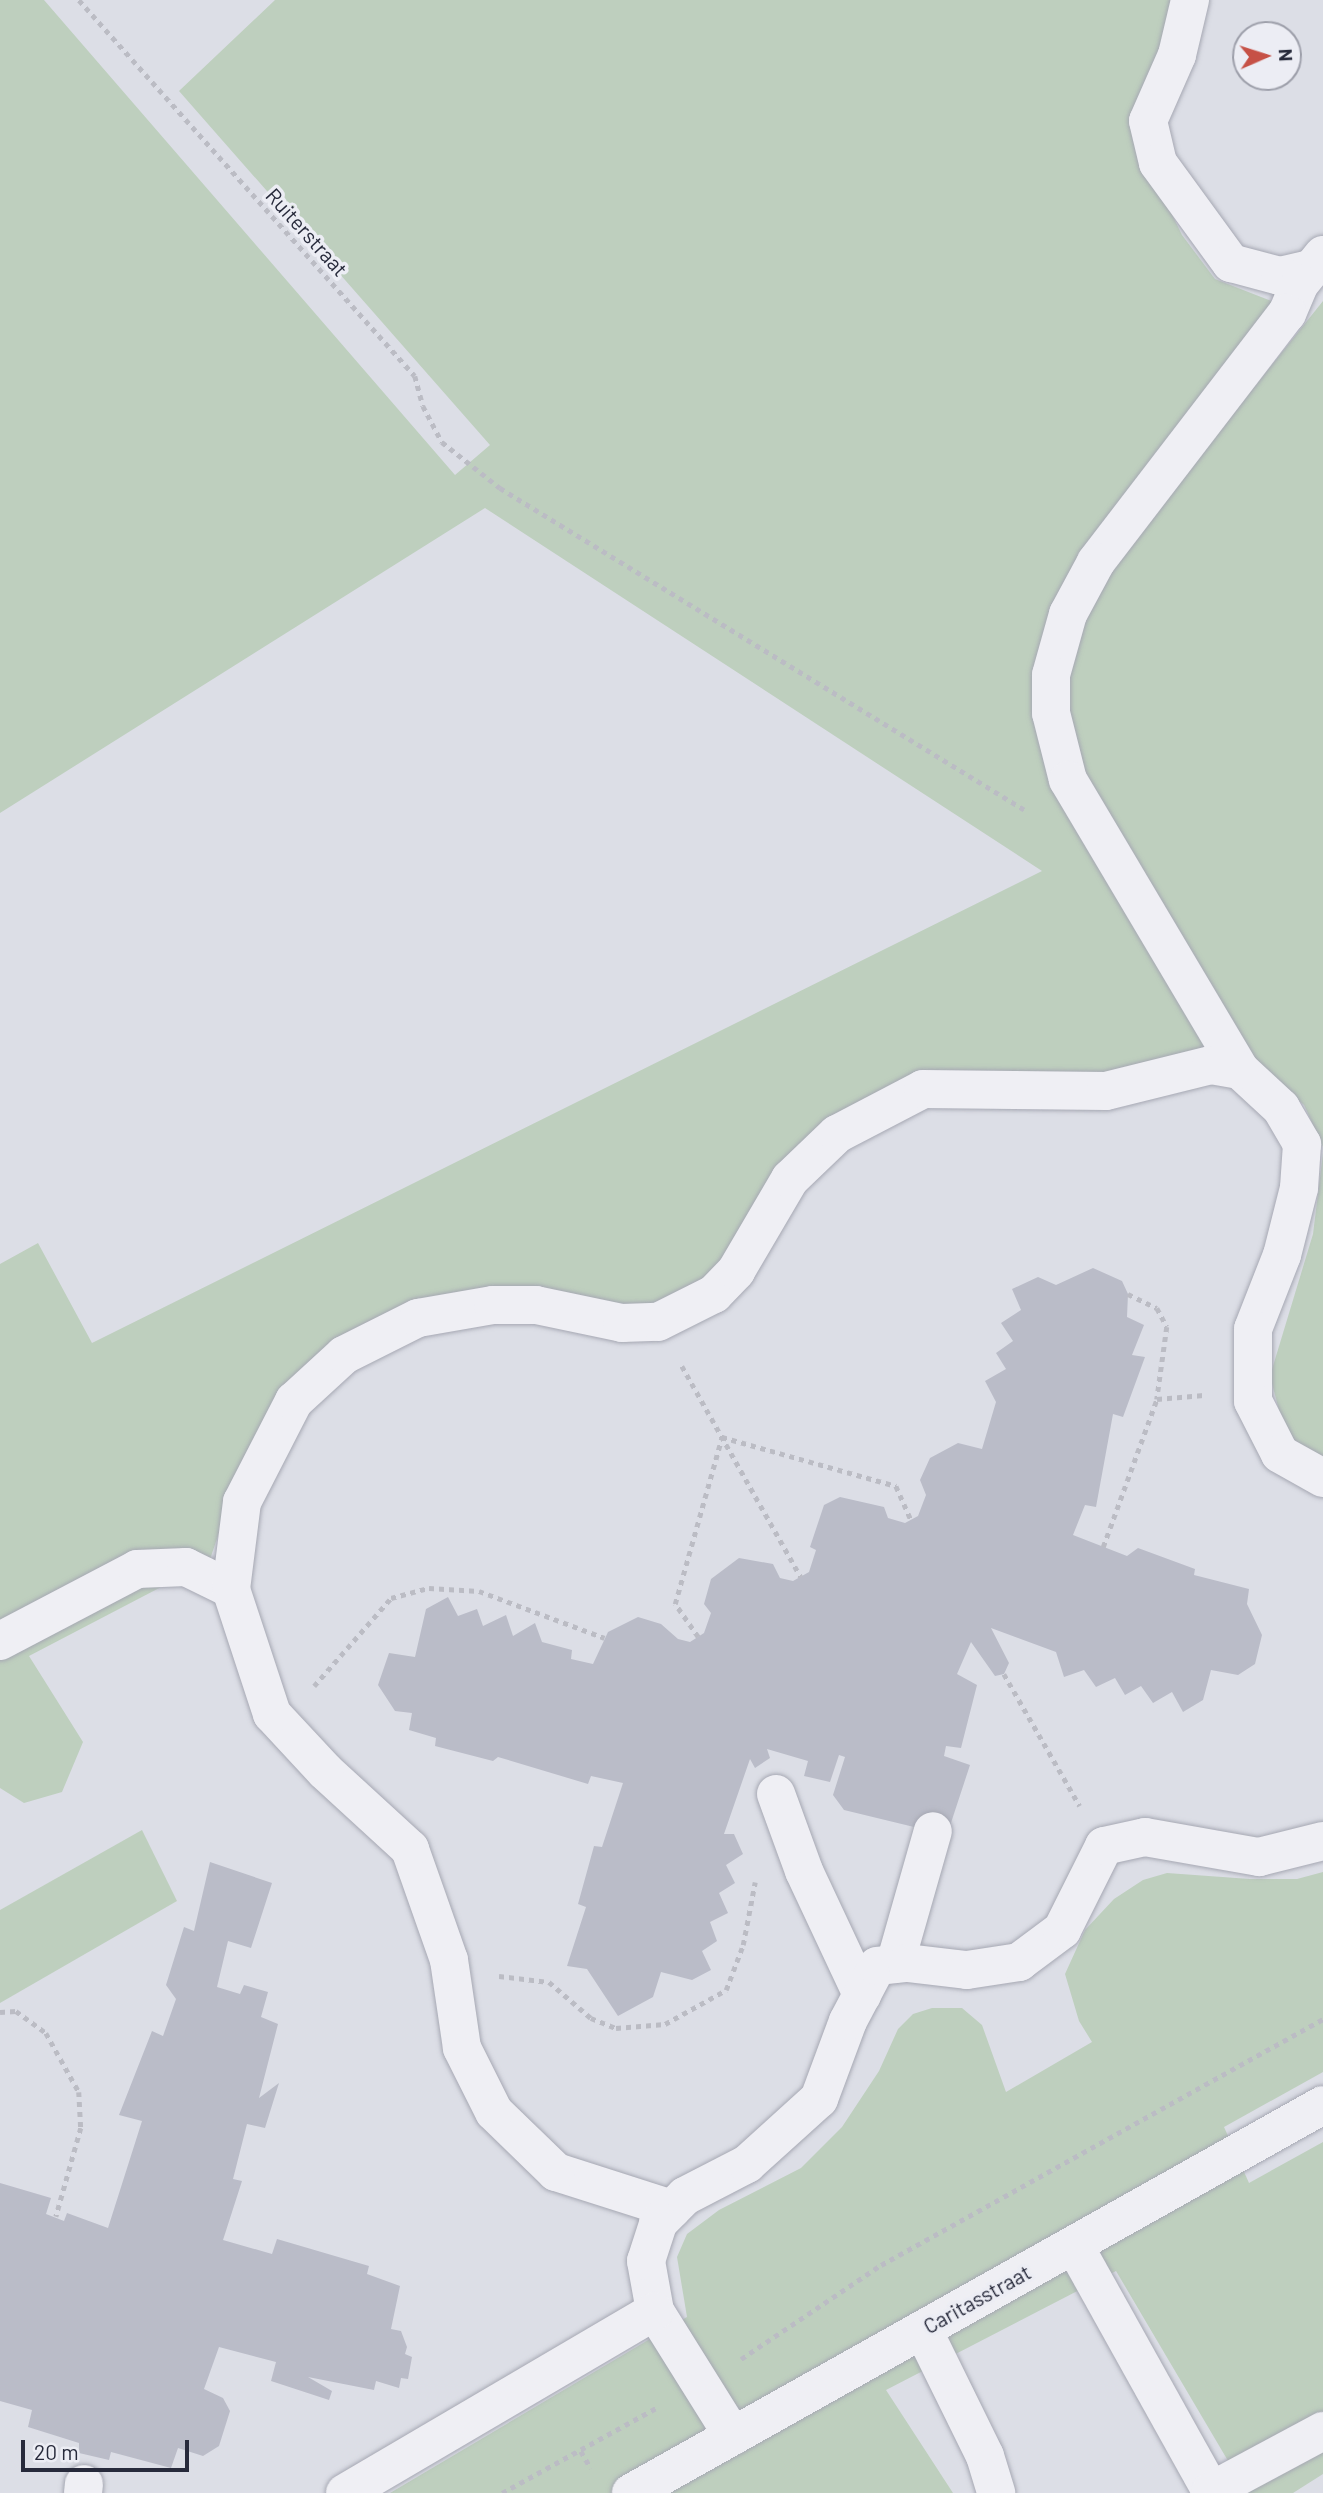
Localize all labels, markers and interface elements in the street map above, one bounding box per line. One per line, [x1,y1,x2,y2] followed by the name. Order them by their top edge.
[1232,21,1302,91] north arrow
[1275,48,1298,62] text: N
[261,183,353,281] street label: Ruiterstraat
[919,2259,1035,2339] street label: Caritasstraat
[24,2426,192,2470] scale bar
[34,2439,79,2464] text: 20 m

